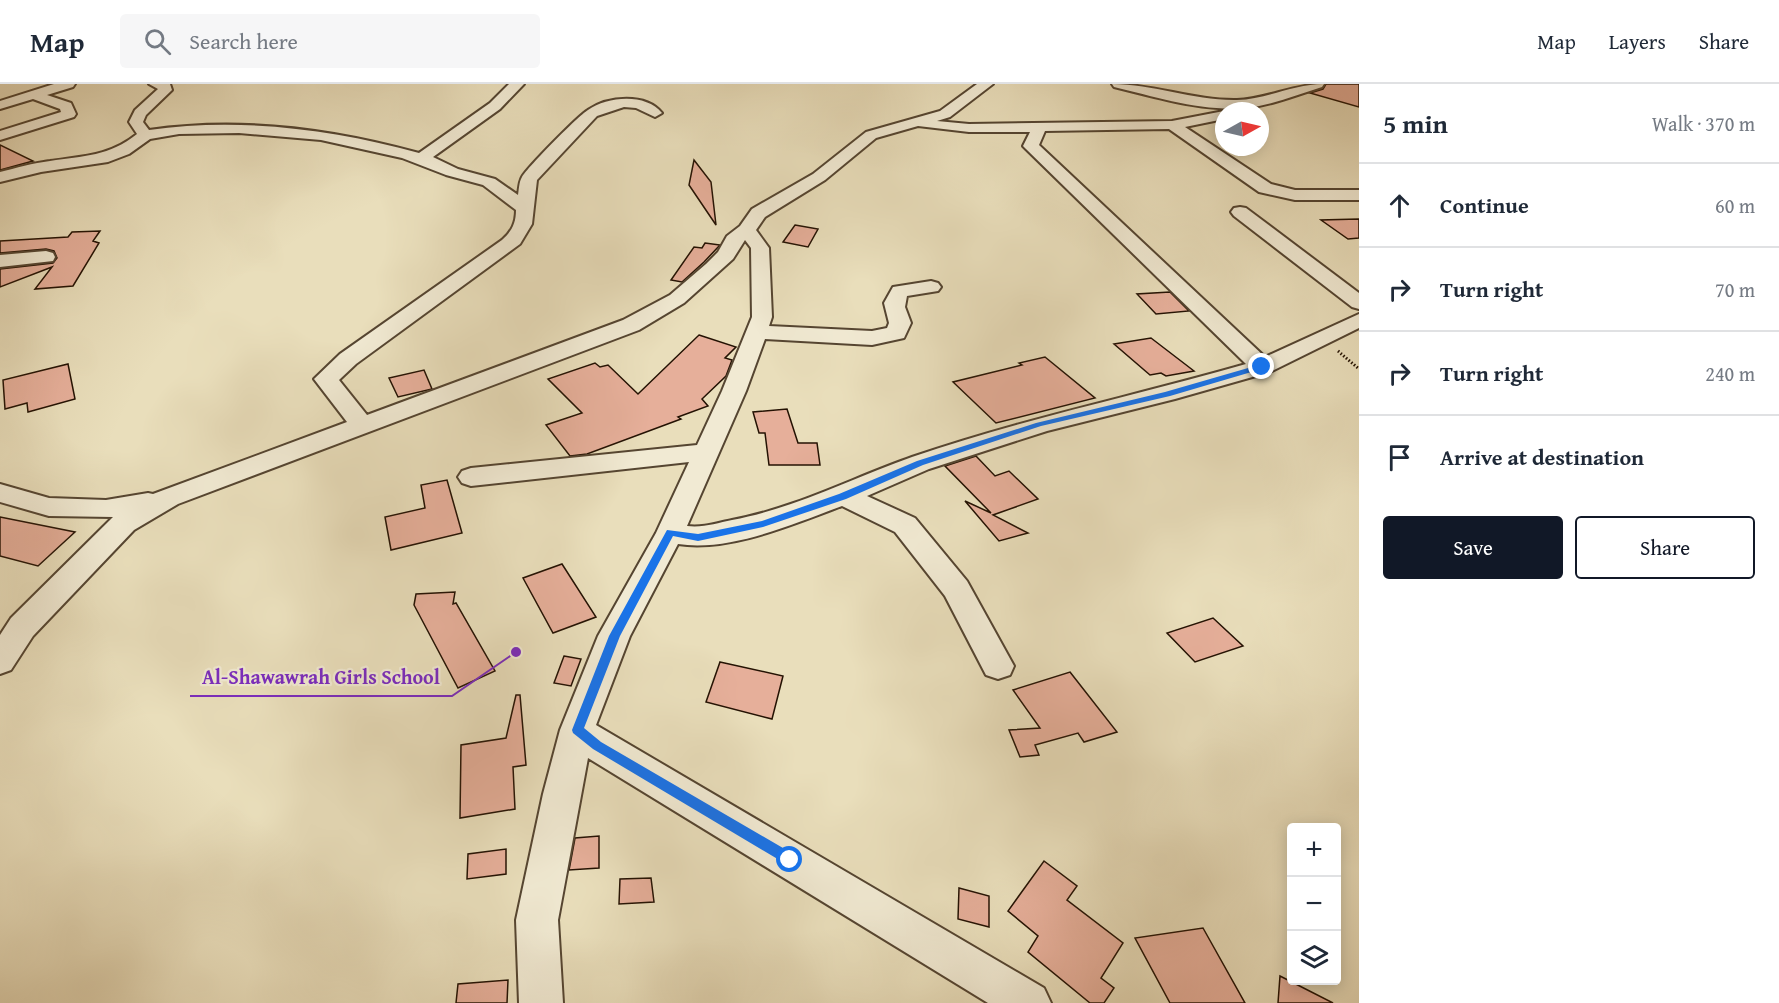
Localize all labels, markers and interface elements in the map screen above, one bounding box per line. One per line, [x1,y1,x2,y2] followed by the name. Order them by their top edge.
[120,14,540,68] search box
[30,21,84,62] text: Map
[141,25,174,58] icon: search
[189,25,298,57] text: Search here
[1537,26,1576,57] text: Map
[1609,26,1666,57] text: Layers
[1699,26,1749,57] text: Share
[1215,102,1269,156] north arrow
[1383,104,1448,143] text: 5 min
[1652,109,1755,138] text: Walk · 370 m
[1383,189,1416,222] icon: ahead
[1440,189,1529,221] text: Continue
[1715,191,1755,220] text: 60 m
[1383,273,1416,306] icon: right
[1440,273,1543,305] text: Turn right
[1715,275,1755,304] text: 70 m
[1248,353,1274,379] route end
[1383,357,1416,390] icon: right
[1440,357,1543,389] text: Turn right
[1705,359,1755,388] text: 240 m
[1383,441,1416,474] icon: arrive
[1440,441,1644,473] text: Arrive at destination
[1383,516,1563,579] button: Save
[1575,516,1755,579] button: Share
[190,658,452,696] callout: Al-Shawawrah Girls School
[202,662,440,691] text: Al-Shawawrah Girls School
[1287,823,1341,985] map controls
[1287,823,1341,877] button: +
[776,846,802,872] route start
[1287,877,1341,931] button: −
[1287,931,1341,985] button: layers

